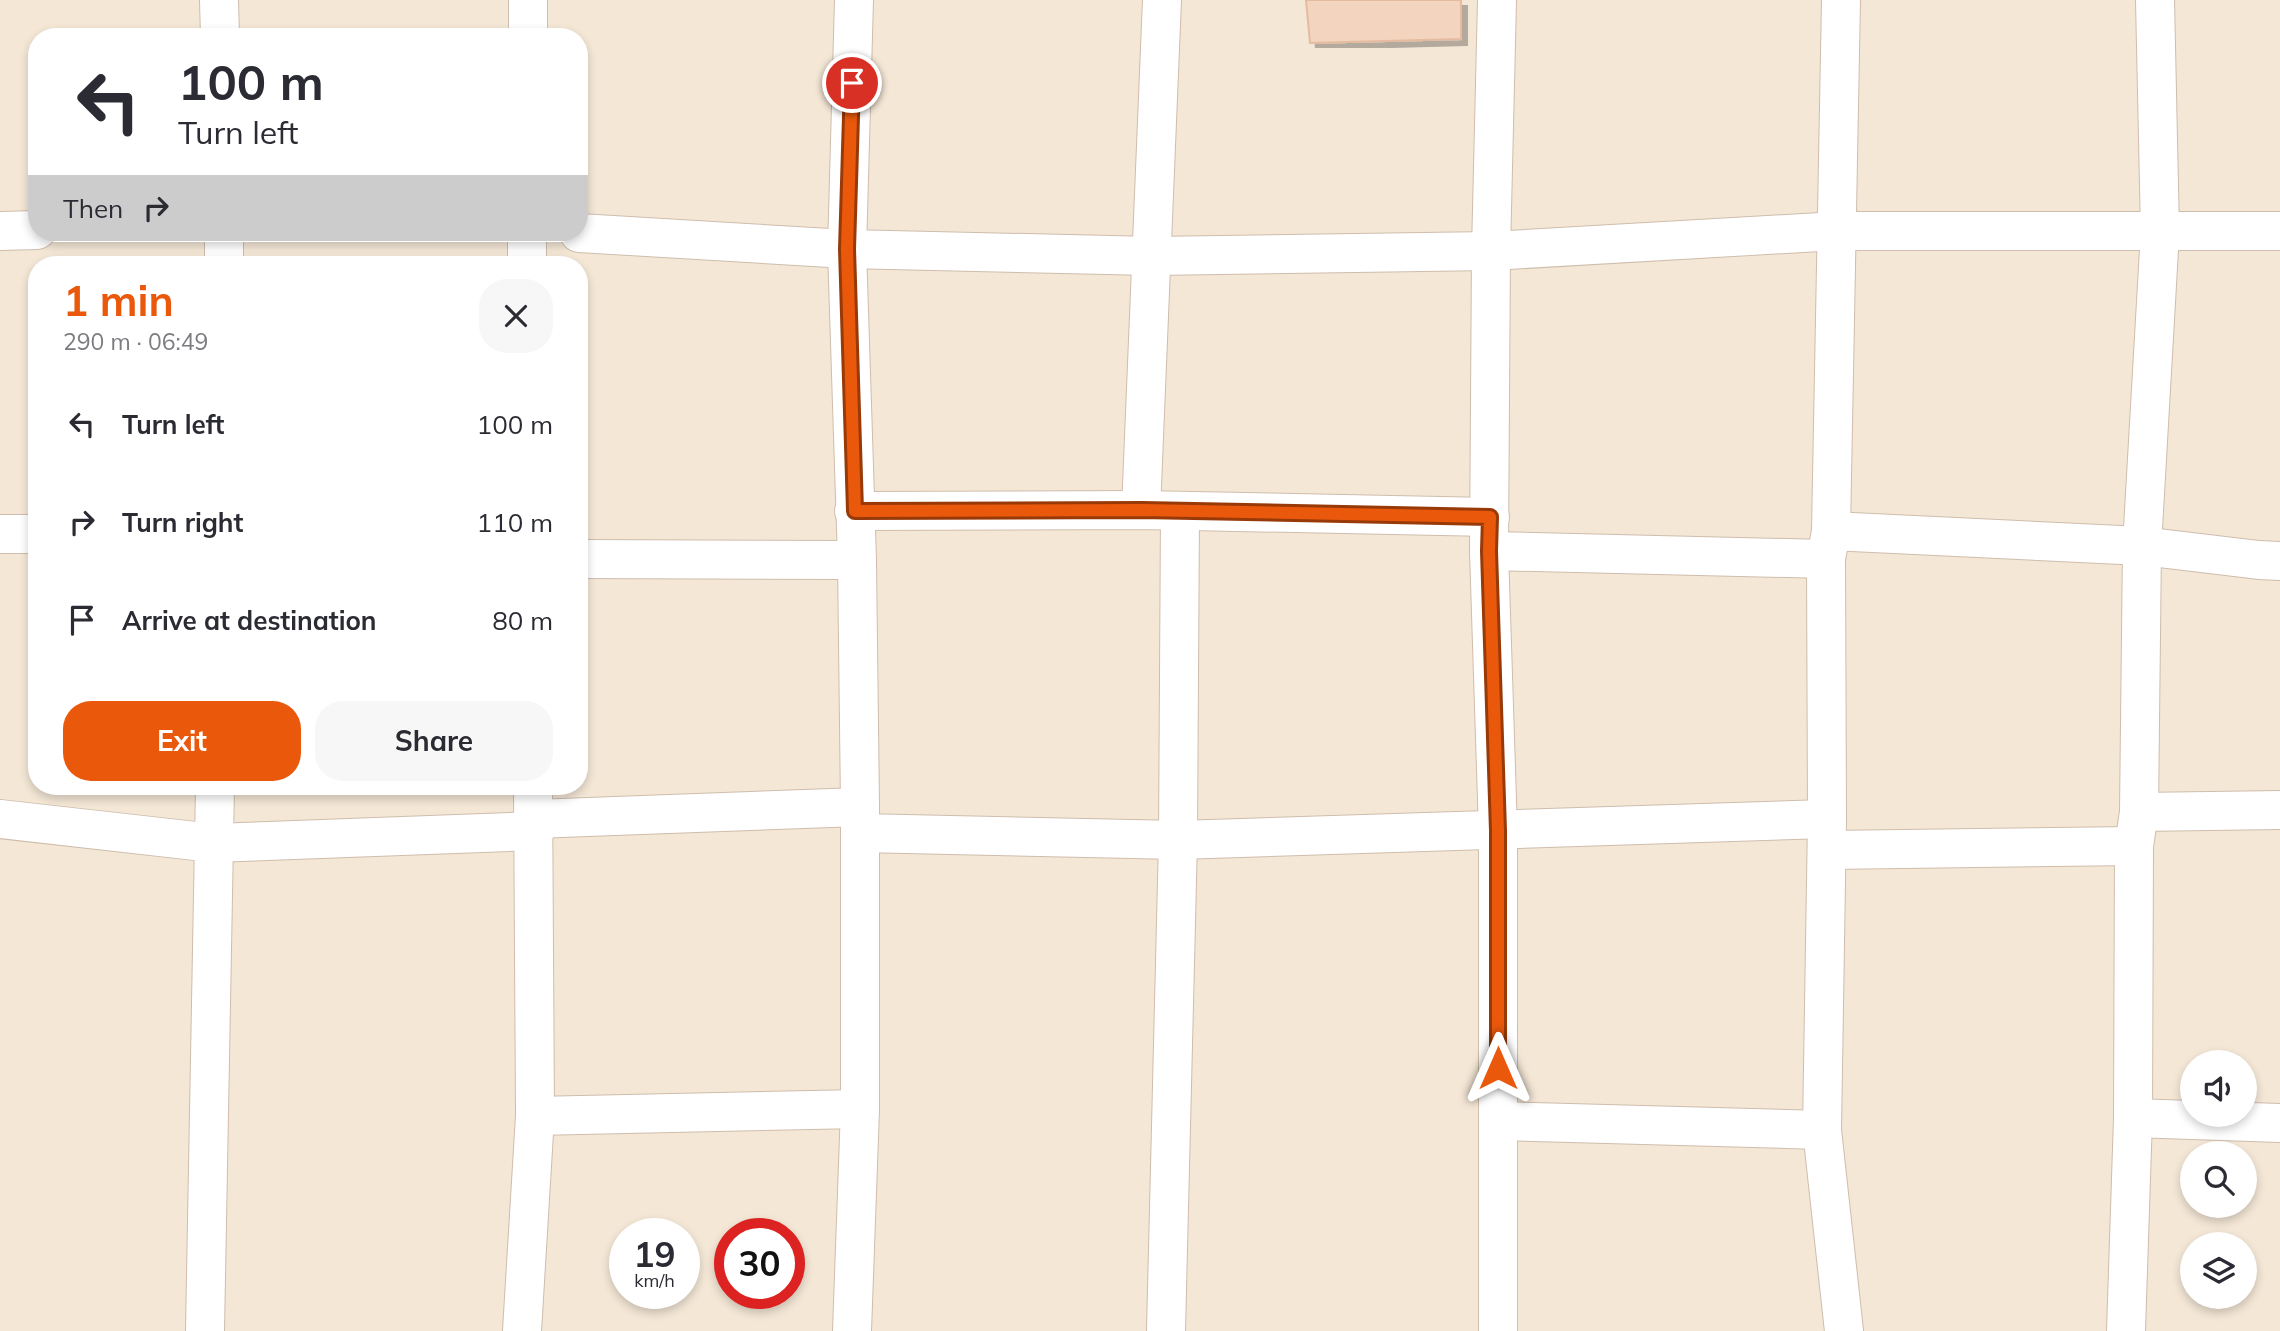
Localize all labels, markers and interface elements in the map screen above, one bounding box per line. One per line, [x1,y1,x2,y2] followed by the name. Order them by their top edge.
[178,51,324,112] text: 100 m
[822,53,882,113] pin
[63,56,154,147] icon: left
[833,64,871,102] icon: arrive
[178,112,298,152] text: Turn left
[137,189,175,227] icon: right
[63,192,123,225] text: Then
[63,274,174,327] text: 1 min
[479,279,553,353] button: close
[63,327,208,356] text: 290 m · 06:49
[63,405,101,443] icon: left
[122,408,224,441] text: Turn left
[477,408,553,441] text: 100 m
[63,503,101,541] icon: right
[122,506,243,539] text: Turn right
[477,506,553,539] text: 110 m
[63,601,101,639] icon: arrive
[122,604,377,637] text: Arrive at destination
[492,604,553,637] text: 80 m
[63,701,301,781] button: Exit
[315,701,553,781] button: Share
[1461,1031,1535,1105] position arrow
[2180,1050,2257,1309] map controls
[2180,1050,2257,1127] button: sound
[2180,1141,2257,1218] button: search
[714,1218,805,1309] speed limit sign: 30
[633,1232,676,1276] text: 19
[2180,1232,2257,1309] button: layers
[634,1269,675,1292] text: km/h

